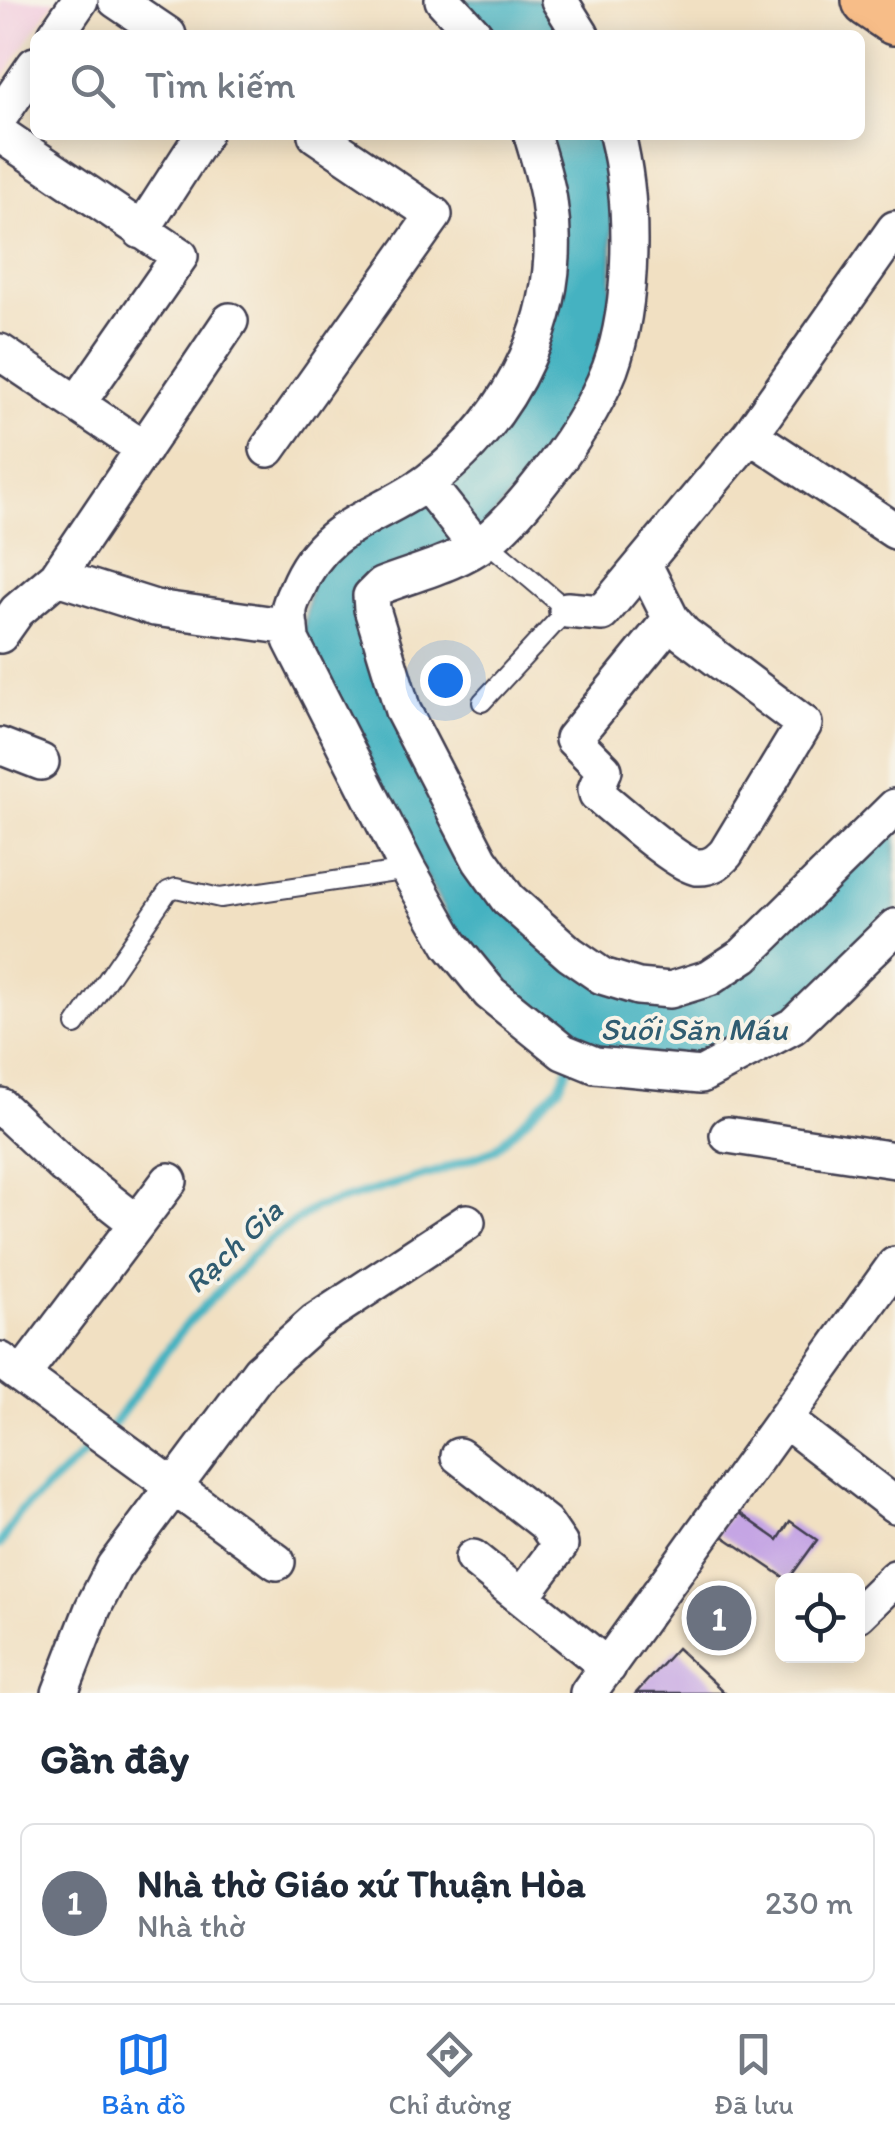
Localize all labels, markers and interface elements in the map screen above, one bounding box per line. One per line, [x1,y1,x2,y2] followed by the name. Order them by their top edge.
[30,30,865,140] search box
[65,58,120,113] icon: search
[145,62,296,108] text: Tìm kiếm
[420,655,471,706] your location
[600,1010,789,1048] water label: Suối Săn Máu
[176,1190,291,1301] water label: Rạch Gia
[775,1573,865,1663] map controls
[775,1573,865,1663] button: locate
[686,1580,752,1656] pin: 1
[40,1733,189,1784] text: Gần đây
[137,1861,585,1907] text: Nhà thờ Giáo xứ Thuận Hòa
[67,1884,82,1922] text: 1
[765,1884,853,1922] text: 230 m
[137,1907,245,1945] text: Nhà thờ
[101,2027,186,2121] tab: Bản đồ
[388,2027,511,2121] tab: Chỉ đường
[714,2027,794,2121] tab: Đã lưu

